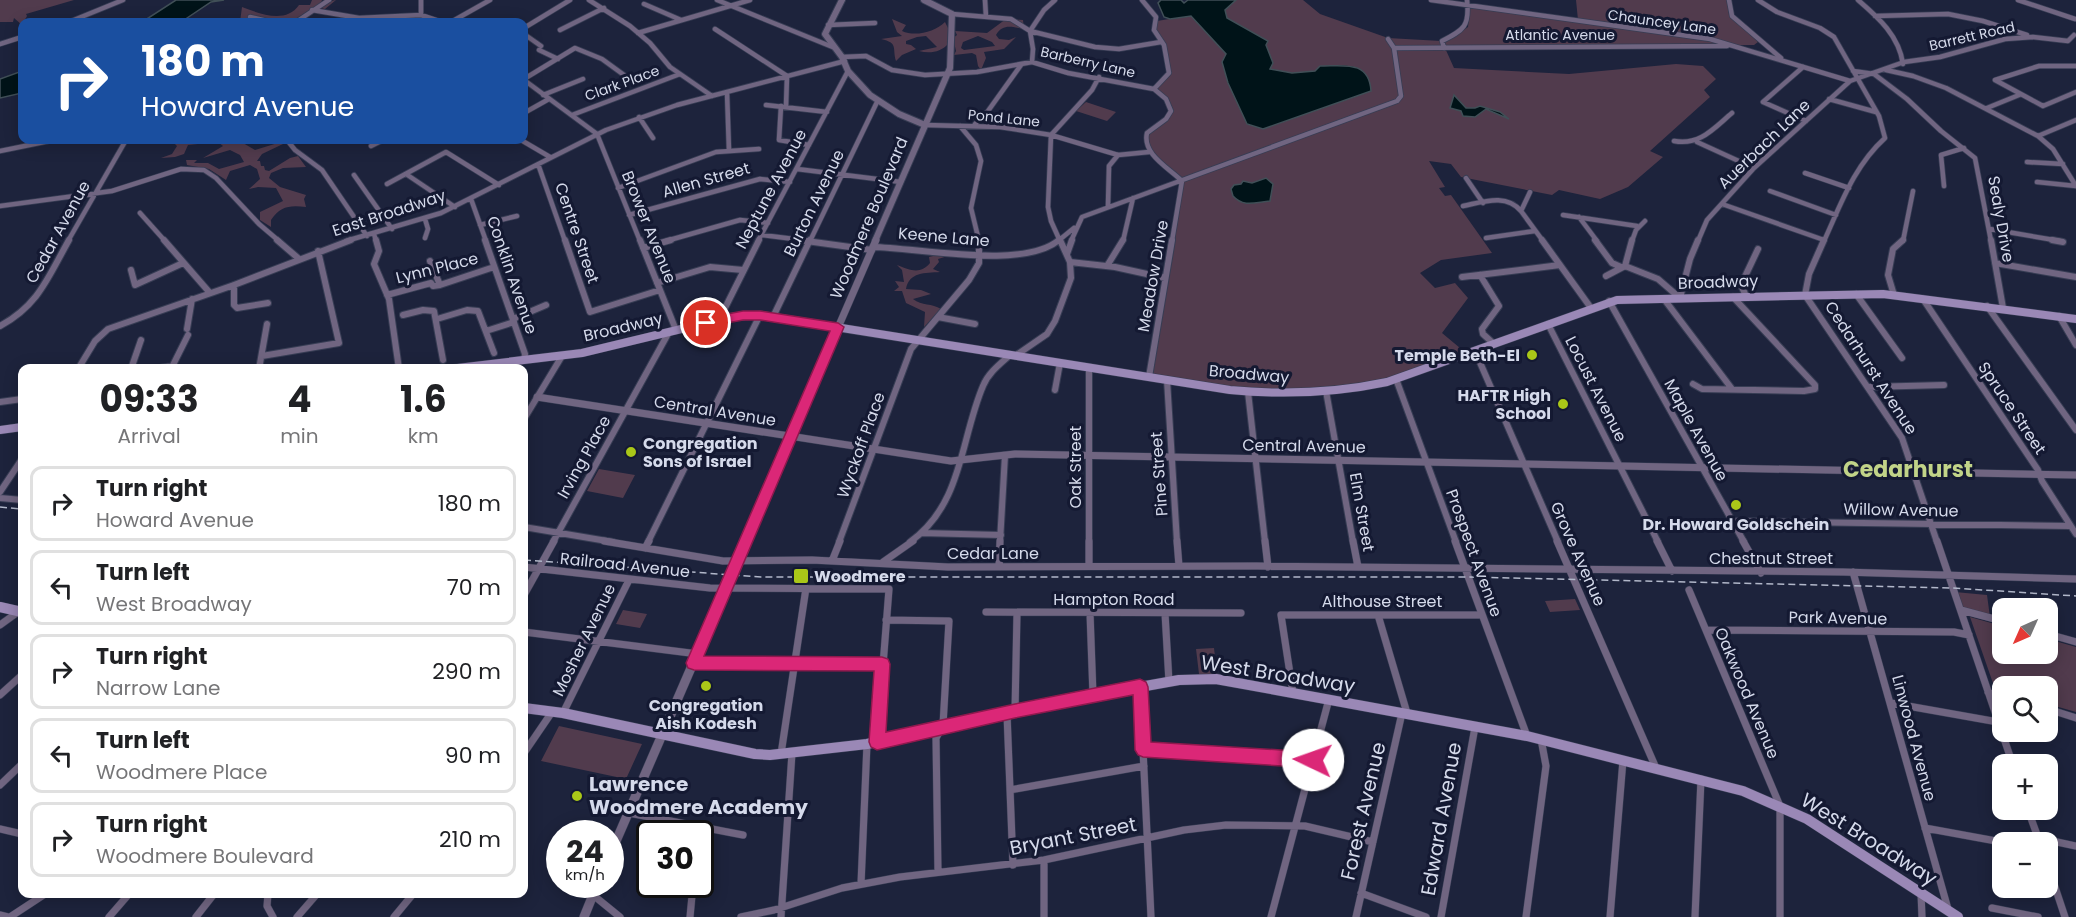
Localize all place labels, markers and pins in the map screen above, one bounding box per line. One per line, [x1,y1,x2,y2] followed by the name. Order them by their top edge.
[680,297,731,348] pin
[1395,344,1520,367] place label: Temple Beth-El
[1525,348,1539,362] marker: Temple Beth-El
[1457,384,1551,425] place label: HAFTR High School
[1556,397,1570,411] marker: HAFTR High School
[643,432,758,473] place label: Congregation Sons of Israel
[624,445,638,459] marker: Congregation Sons of Israel
[1729,498,1743,512] marker: Dr. Howard Goldschein
[1643,513,1829,536] place label: Dr. Howard Goldschein
[814,565,906,588] place label: Woodmere
[792,567,810,585] marker: Woodmere
[699,679,713,693] marker: Congregation Aish Kodesh
[649,694,763,735] place label: Congregation Aish Kodesh
[589,770,808,821] place label: Lawrence Woodmere Academy
[570,789,584,803] marker: Lawrence Woodmere Academy

